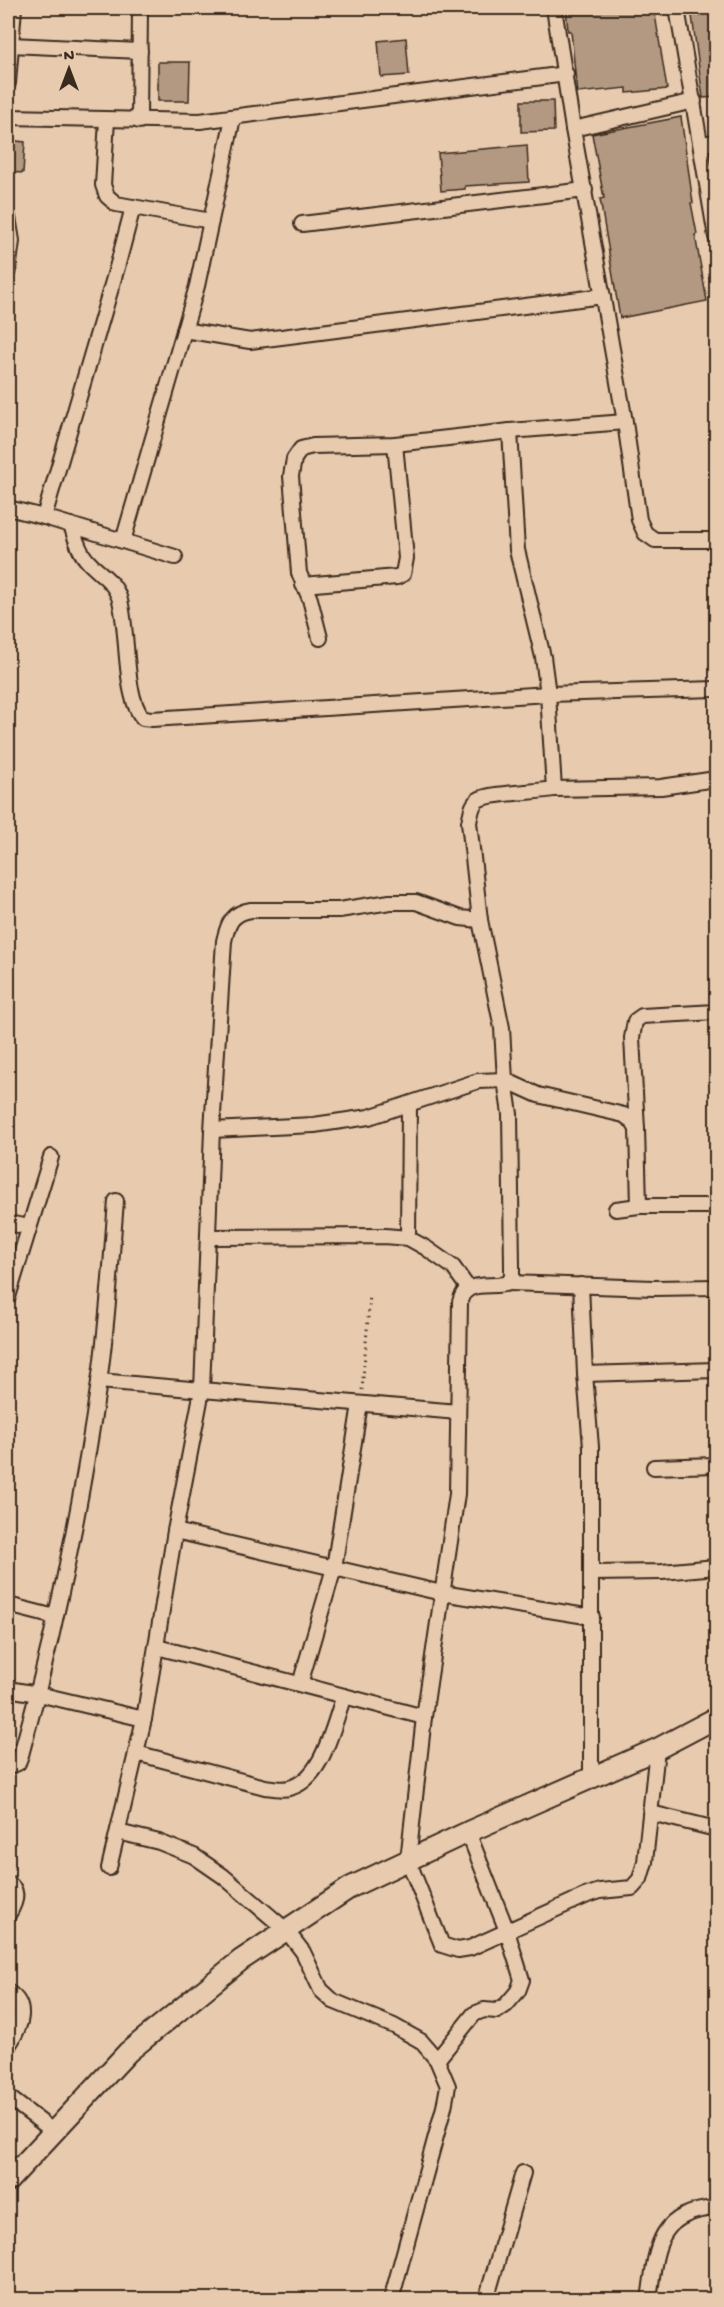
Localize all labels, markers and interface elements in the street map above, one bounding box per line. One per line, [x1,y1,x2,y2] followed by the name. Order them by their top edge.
[39,39,99,99] north arrow
[64,48,75,67] text: N

